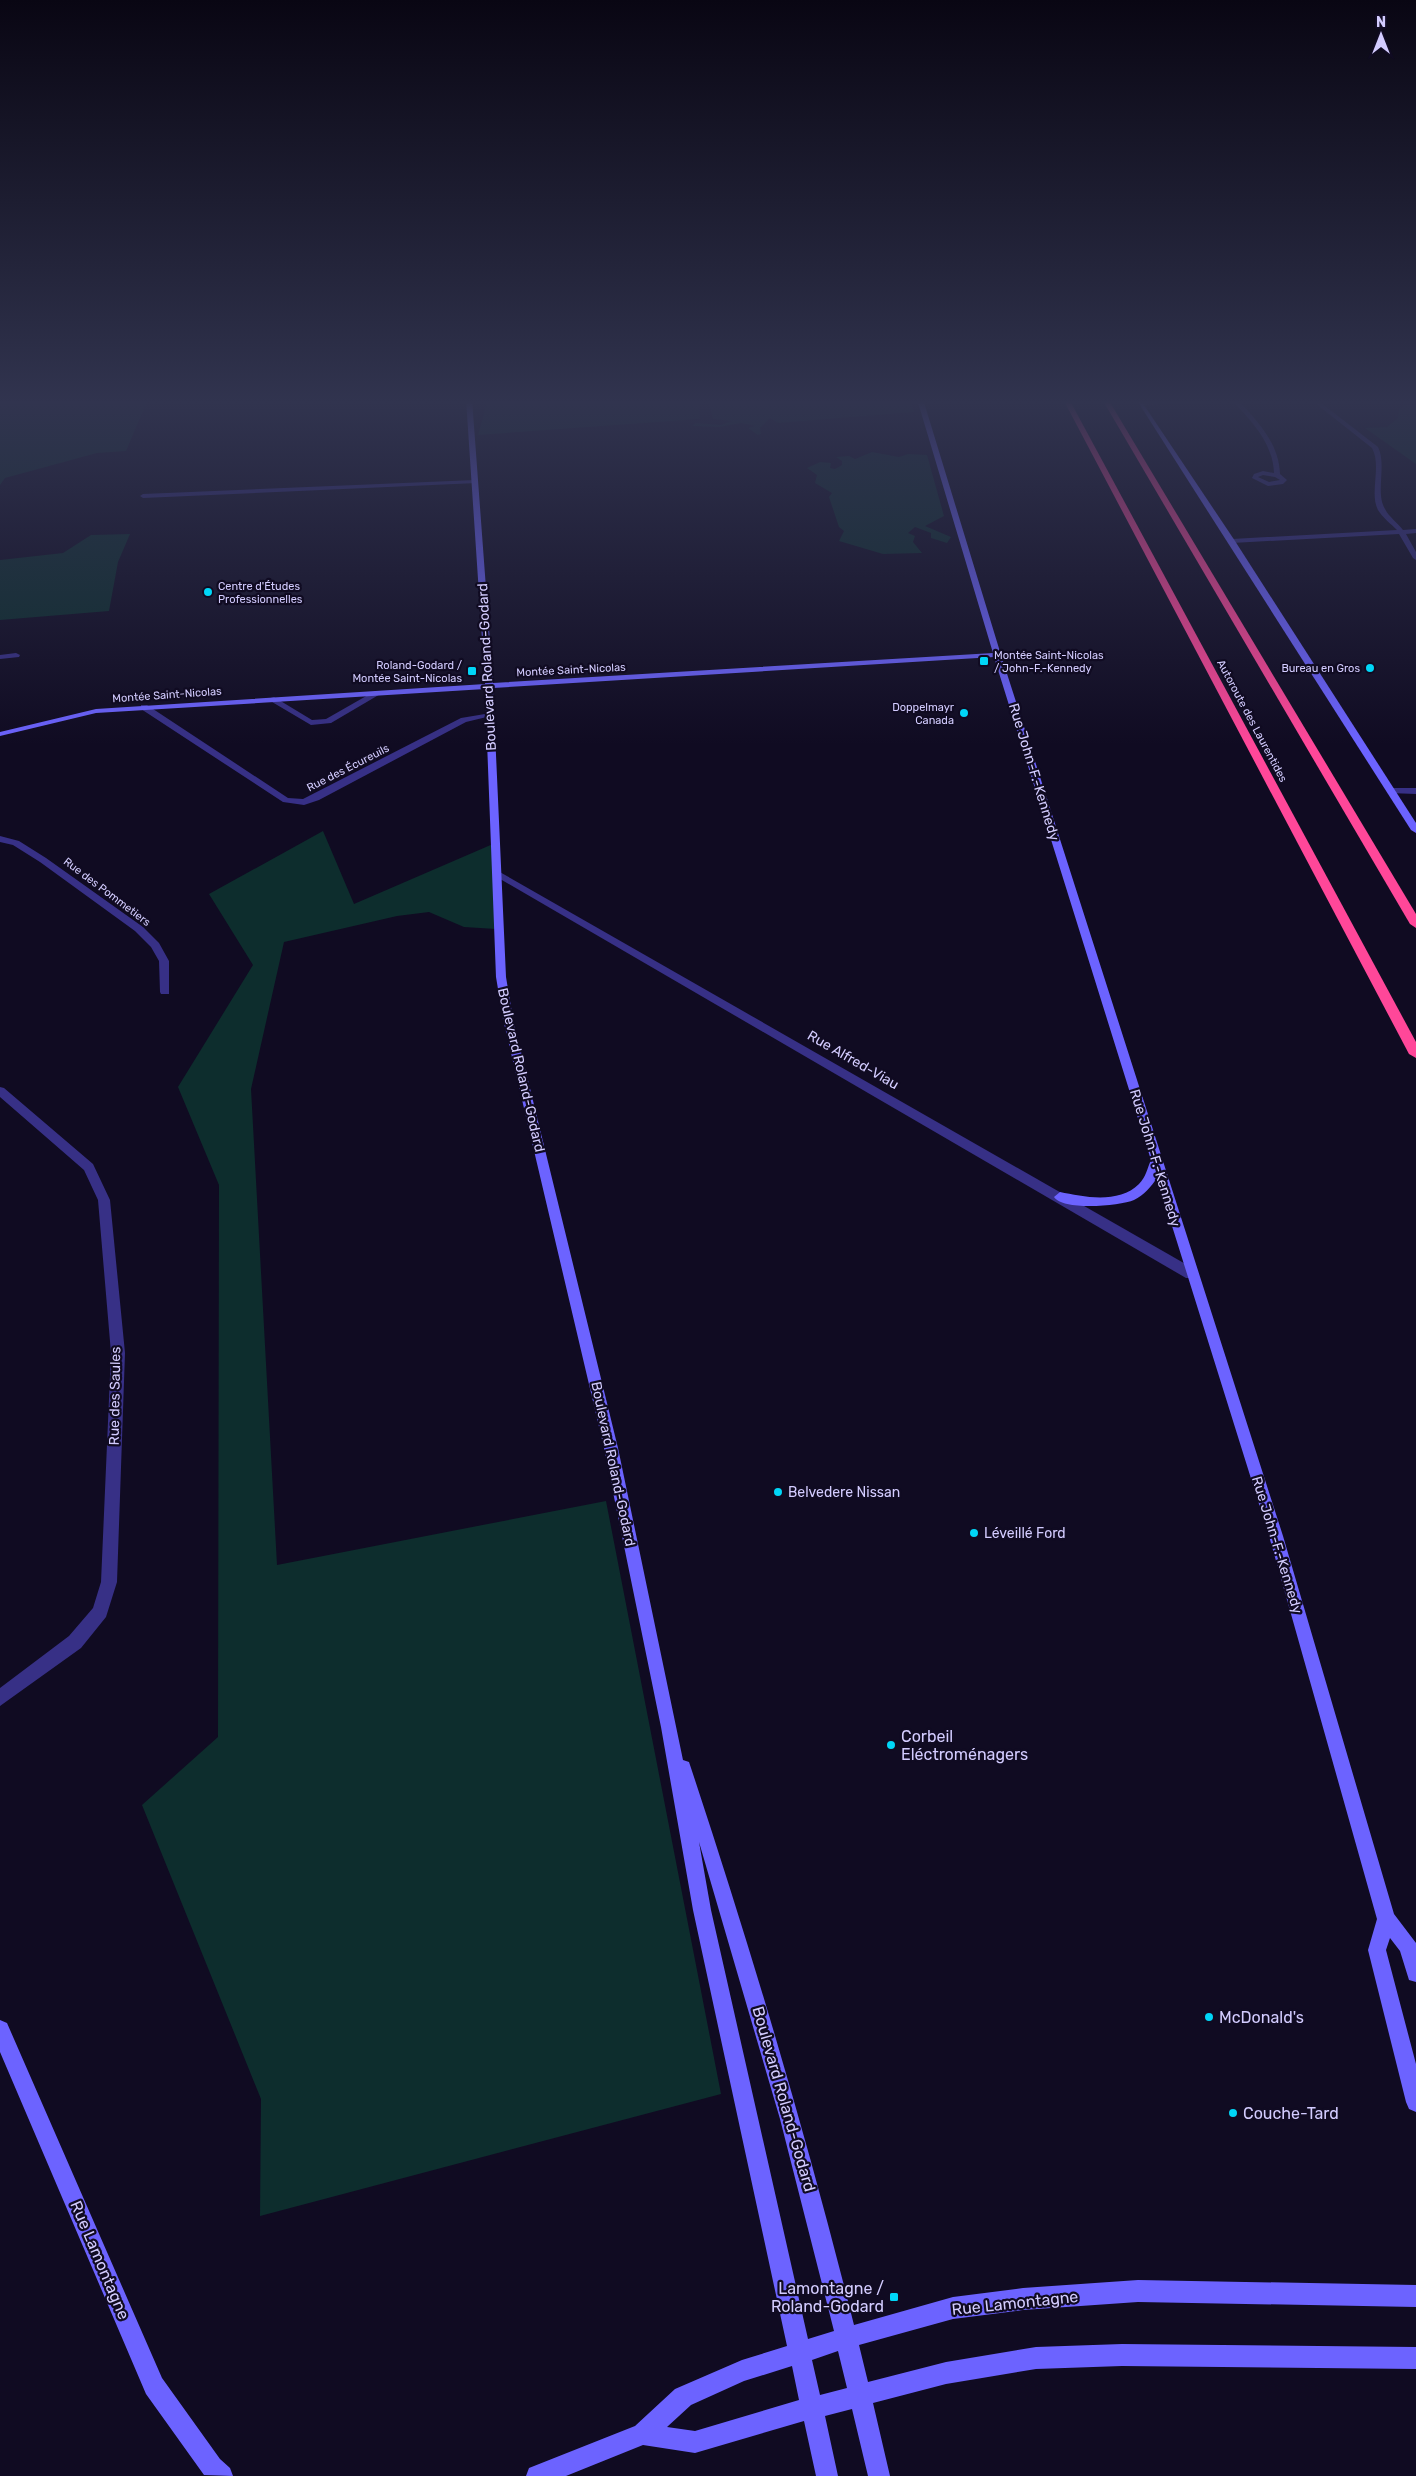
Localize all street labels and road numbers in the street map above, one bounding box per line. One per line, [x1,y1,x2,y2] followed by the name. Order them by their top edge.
[474,583,500,751] street label: Boulevard Roland-Godard
[1214,658,1290,785] street label: Autoroute des Laurentides
[516,661,626,679] street label: Montée Saint-Nicolas
[112,685,223,705] street label: Montée Saint-Nicolas
[1005,701,1063,843] street label: Rue John-F.-Kennedy
[305,741,392,794] street label: Rue des Écureuils
[61,855,153,929] street label: Rue des Pommetiers
[494,986,548,1154] street label: Boulevard Roland-Godard
[804,1027,902,1093] street label: Rue Alfred-Viau
[1126,1087,1184,1229] street label: Rue John-F.-Kennedy
[106,1346,124,1446] street label: Rue des Saules
[587,1380,639,1548] street label: Boulevard Roland-Godard
[1248,1474,1306,1616] street label: Rue John-F.-Kennedy
[748,2004,820,2194] street label: Boulevard Roland-Godard
[66,2198,134,2322] street label: Rue Lamontagne
[951,2287,1079,2319] street label: Rue Lamontagne

